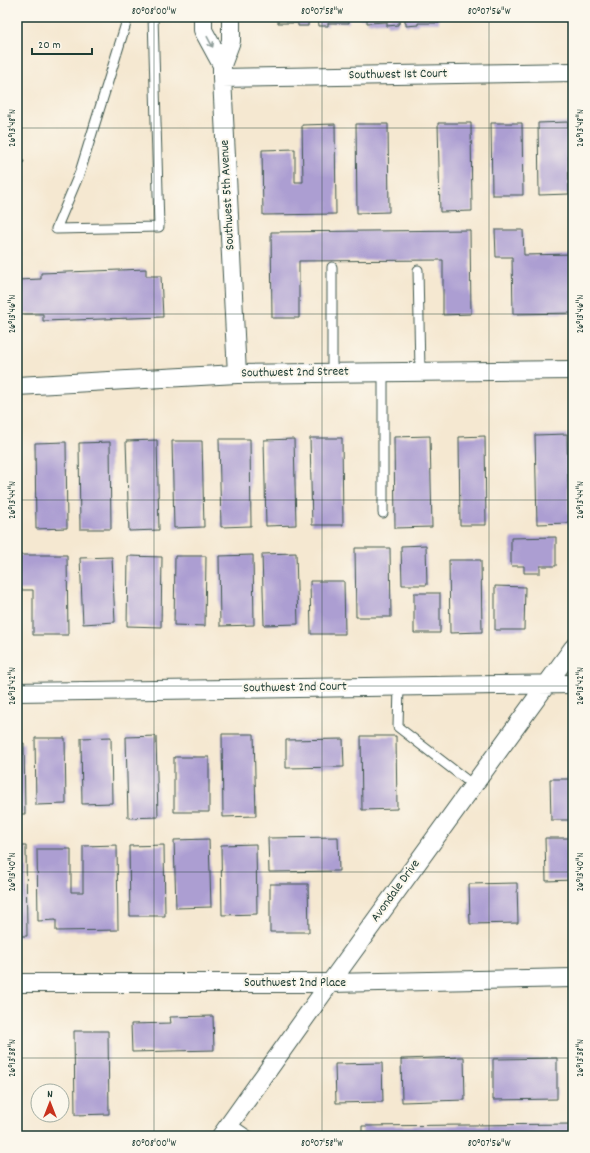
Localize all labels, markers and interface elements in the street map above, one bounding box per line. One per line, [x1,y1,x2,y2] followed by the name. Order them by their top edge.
[132,5,176,19] text: 80°08'00"W
[301,5,343,19] text: 80°07'58"W
[468,5,511,19] text: 80°07'56"W
[32,30,92,56] scale bar
[206,36,214,48] one-way arrow
[38,37,61,54] text: 20 m
[348,65,448,85] street label: Southwest 1st Court
[6,109,20,147] text: 26°13'48"N
[574,109,588,147] text: 26°13'48"N
[216,139,240,251] street label: Southwest 5th Avenue
[6,295,20,333] text: 26°13'46"N
[574,295,588,333] text: 26°13'46"N
[241,363,349,383] street label: Southwest 2nd Street
[6,481,20,519] text: 26°13'44"N
[574,481,588,519] text: 26°13'44"N
[6,667,20,705] text: 26°13'42"N
[574,667,588,705] text: 26°13'42"N
[243,678,347,698] street label: Southwest 2nd Court
[6,852,20,892] text: 26°13'40"N
[574,852,588,892] text: 26°13'40"N
[367,856,425,926] street label: Avondale Drive
[244,974,346,993] street label: Southwest 2nd Place
[6,1039,20,1077] text: 26°13'38"N
[574,1039,588,1077] text: 26°13'38"N
[30,1083,70,1123] north arrow
[47,1087,53,1103] text: N
[132,1137,176,1151] text: 80°08'00"W
[301,1137,343,1151] text: 80°07'58"W
[468,1137,511,1151] text: 80°07'56"W

